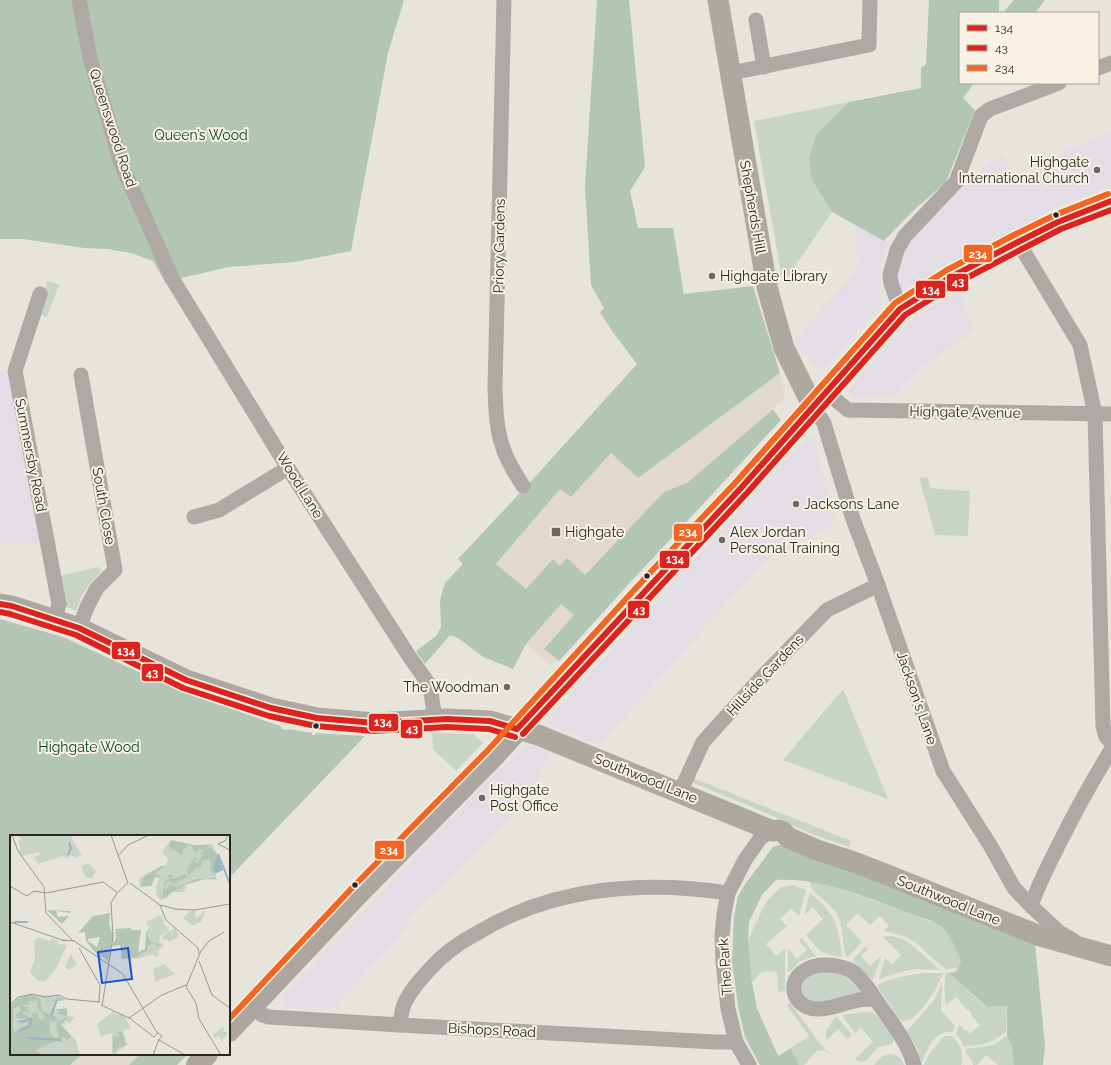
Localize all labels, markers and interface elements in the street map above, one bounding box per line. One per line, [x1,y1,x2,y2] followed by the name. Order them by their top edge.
[959,12,1099,84] legend
[995,21,1014,35] text: 134
[995,41,1008,55] text: 43
[995,61,1015,75] text: 234
[86,67,140,189] street label: Queenswood Road
[154,127,248,143] park label: Queen’s Wood
[959,154,1089,186] place label: Highgate International Church
[737,159,769,255] street label: Shepherds Hill
[1092,165,1102,175] marker: Highgate International Church
[490,198,508,294] street label: Priory Gardens
[1051,210,1061,220] unlabelled marker
[963,244,993,263] line badge: 234
[969,248,987,261] text: 234
[720,268,828,284] place label: Highgate Library
[707,271,717,281] marker: Highgate Library
[946,273,969,292] line badge: 43
[952,276,964,289] text: 43
[915,280,946,299] line badge: 134
[922,284,940,297] text: 134
[12,397,50,513] street label: Summersby Road
[909,403,1021,421] street label: Highgate Avenue
[273,449,327,521] street label: Wood Lane
[89,466,119,546] street label: South Close
[804,496,899,512] place label: Jacksons Lane
[791,499,801,509] marker: Jacksons Lane
[673,523,703,542] line badge: 234
[565,524,624,540] place label: Highgate
[730,524,840,556] place label: Alex Jordan Personal Training
[550,526,562,538] marker: Highgate
[679,526,697,539] text: 234
[717,535,727,545] marker: Alex Jordan Personal Training
[659,550,690,569] line badge: 134
[666,553,684,566] text: 134
[642,571,652,581] unlabelled marker
[627,600,650,619] line badge: 43
[633,604,645,617] text: 43
[723,631,807,719] street label: Hillside Gardens
[111,641,141,660] line badge: 134
[117,645,135,658] text: 134
[894,649,940,747] street label: Jackson's Lane
[141,663,164,682] line badge: 43
[146,667,158,680] text: 43
[403,679,499,695] place label: The Woodman
[502,682,512,692] marker: The Woodman
[368,713,399,732] line badge: 134
[374,716,392,729] text: 134
[400,719,423,739] line badge: 43
[311,721,321,731] unlabelled marker
[406,723,418,736] text: 43
[38,739,140,755] park label: Highgate Wood
[592,750,700,806] street label: Southwood Lane
[490,782,559,814] place label: Highgate Post Office
[477,793,487,803] marker: Highgate Post Office
[10,835,230,1055] inset map
[374,840,405,860] line badge: 234
[380,844,398,857] text: 234
[895,872,1003,928] street label: Southwood Lane
[350,880,360,890] unlabelled marker
[715,937,735,996] street label: The Park
[448,1020,536,1040] street label: Bishops Road

